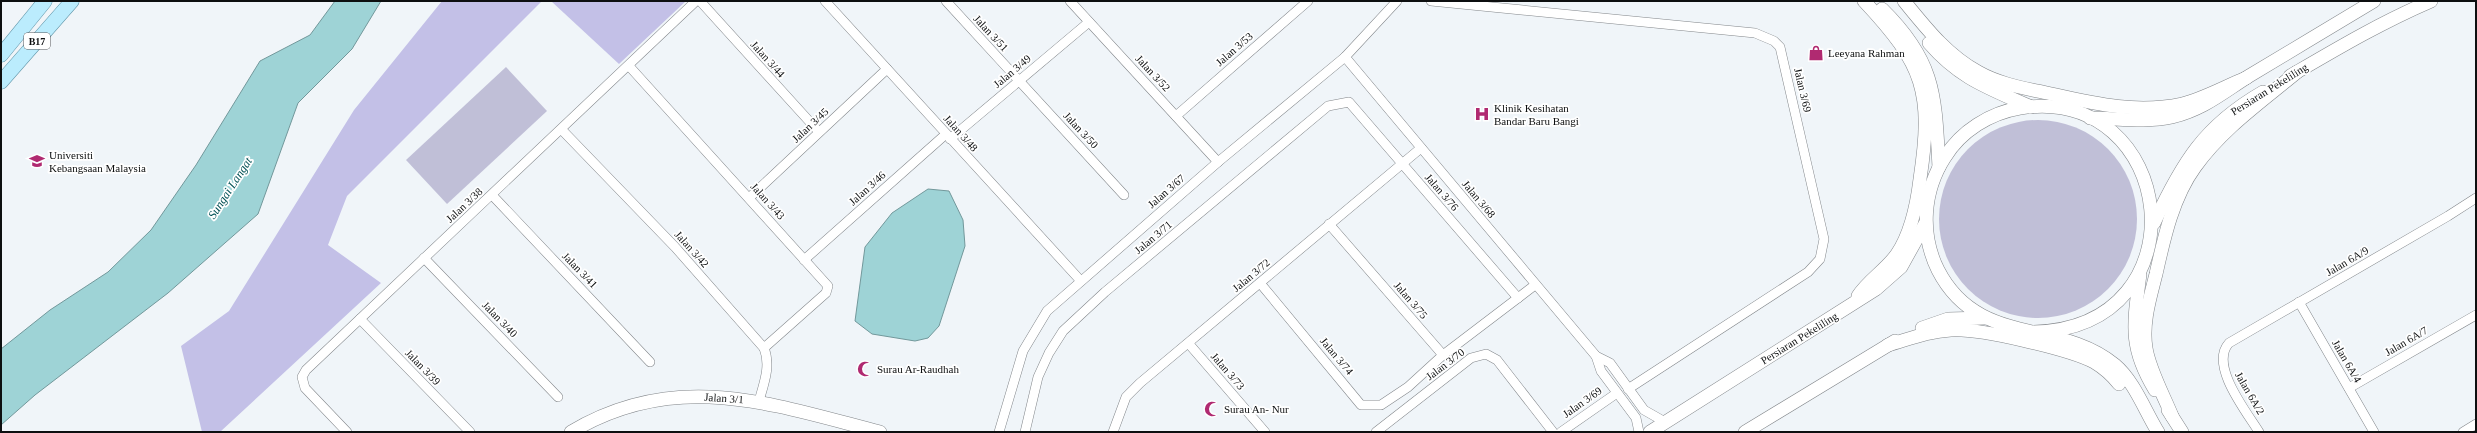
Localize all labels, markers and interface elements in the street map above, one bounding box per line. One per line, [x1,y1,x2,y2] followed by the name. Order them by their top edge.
[971,12,1011,54] street label: Jalan 3/51
[1213,29,1255,68] street label: Jalan 3/53
[24,33,50,49] road number: B17
[749,38,788,80] street label: Jalan 3/44
[1807,44,1825,62] shop icon: Leeyana Rahman
[1828,47,1905,59] place label: Leeyana Rahman
[991,52,1033,90] street label: Jalan 3/49
[1133,52,1173,94] street label: Jalan 3/52
[2228,60,2310,117] street label: Persiaran Pekeliling
[1792,67,1814,114] street label: Jalan 3/69
[1494,102,1579,127] place label: Klinik Kesihatan Bandar Baru Bangi
[789,105,831,145] street label: Jalan 3/45
[1473,105,1491,123] hospital icon: Klinik Kesihatan Bandar Baru Bangi
[1061,109,1101,151] street label: Jalan 3/50
[942,112,981,154] street label: Jalan 3/48
[49,149,146,174] place label: Universiti Kebangsaan Malaysia
[28,152,46,170] school or university icon: Universiti Kebangsaan Malaysia
[205,154,255,221] water label: Sungai Langat
[846,168,888,207] street label: Jalan 3/46
[1145,171,1187,210] street label: Jalan 3/67
[1423,171,1462,213] street label: Jalan 3/76
[1460,178,1498,220] street label: Jalan 3/68
[749,180,788,222] street label: Jalan 3/43
[443,185,485,225] street label: Jalan 3/38
[1132,218,1174,256] street label: Jalan 3/71
[673,228,711,270] street label: Jalan 3/42
[2323,244,2371,278] street label: Jalan 6A/9
[560,250,600,290] street label: Jalan 3/41
[1230,256,1272,294] street label: Jalan 3/72
[1392,279,1431,321] street label: Jalan 3/75
[480,299,520,340] street label: Jalan 3/40
[1758,309,1840,366] street label: Persiaran Pekeliling
[2382,324,2430,358] street label: Jalan 6A/7
[1318,335,1356,377] street label: Jalan 3/74
[2330,337,2364,385] street label: Jalan 6A/4
[1423,345,1467,382] street label: Jalan 3/70
[403,347,443,388] street label: Jalan 3/39
[1209,350,1248,392] street label: Jalan 3/73
[856,360,874,378] mosque icon: Surau Ar-Raudhah
[877,363,959,375] place label: Surau Ar-Raudhah
[2233,369,2267,417] street label: Jalan 6A/2
[1560,384,1604,420] street label: Jalan 3/69
[704,391,744,405] street label: Jalan 3/1
[1203,400,1221,418] mosque icon: Surau An- Nur
[1224,403,1289,415] place label: Surau An- Nur

